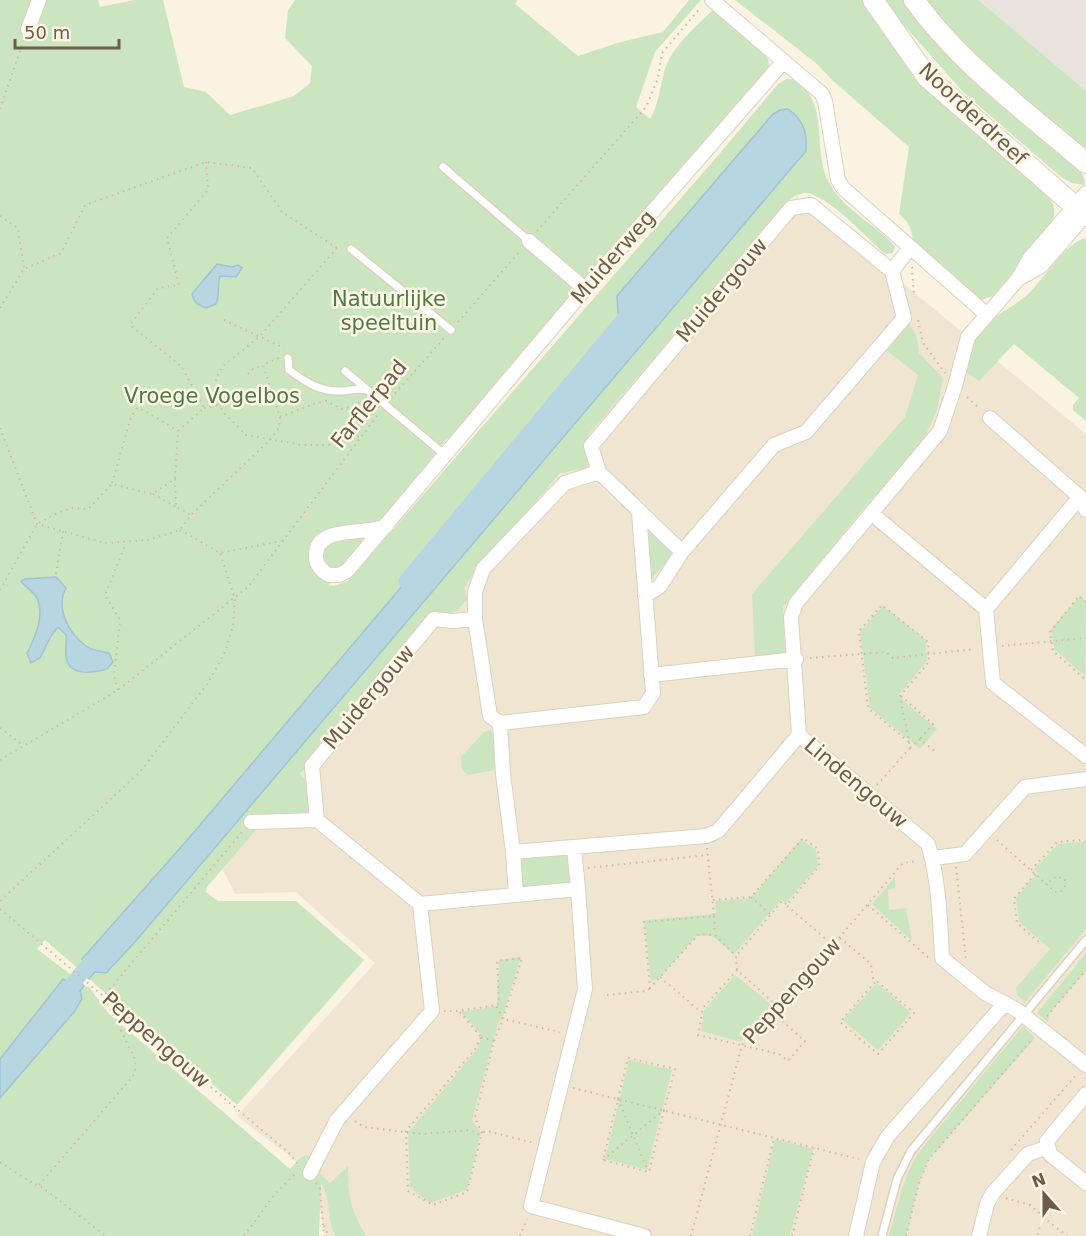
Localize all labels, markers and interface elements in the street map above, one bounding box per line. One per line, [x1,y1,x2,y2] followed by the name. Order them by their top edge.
[15,12,118,50] scale bar
[24,22,70,43] text: 50 m
[914,58,1032,171] street label: Noorderdreef
[566,206,660,308] street label: Muiderweg
[672,233,772,347] street label: Muidergouw
[332,287,446,335] park label: Natuurlijke speeltuin
[326,355,412,453] street label: Farflerpad
[124,384,300,408] park label: Vroege Vogelbos
[319,640,419,754] street label: Muidergouw
[800,733,912,833] street label: Lindengouw
[738,933,846,1049] street label: Peppengouw
[97,987,215,1093] street label: Peppengouw
[1014,1164,1074,1224] north arrow
[1029,1169,1048,1192] text: N

